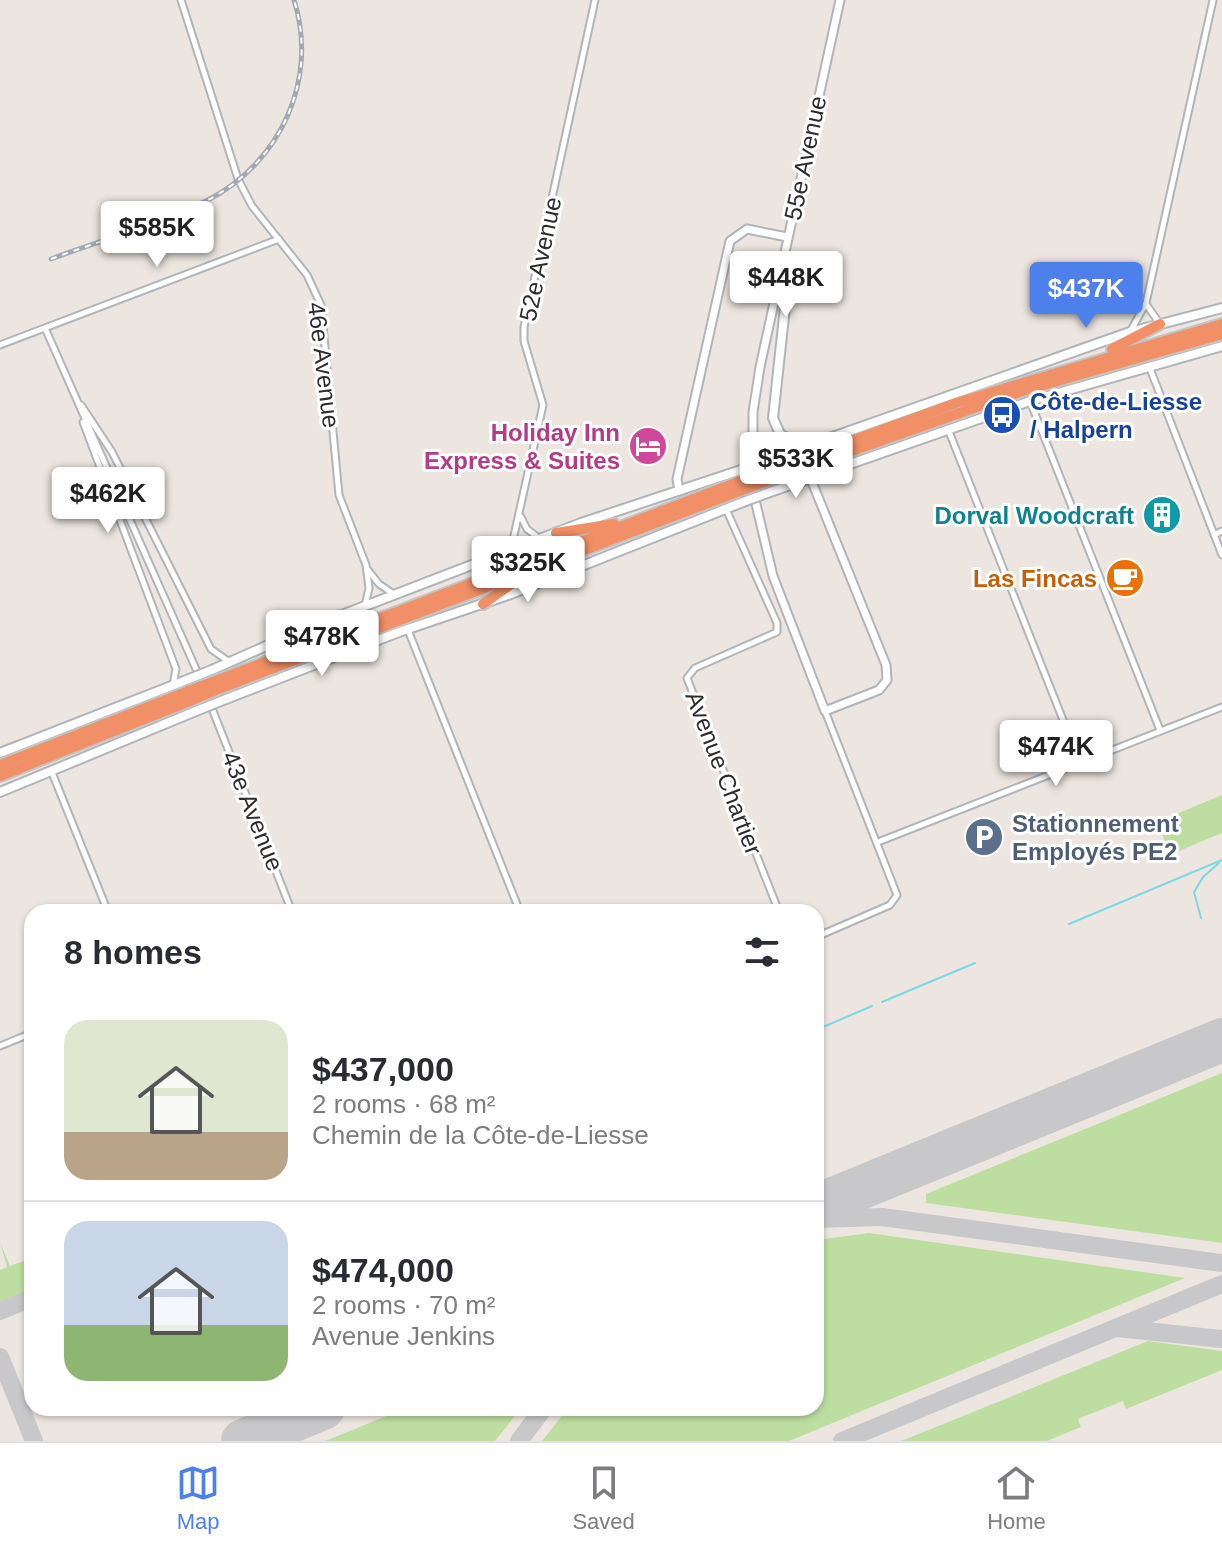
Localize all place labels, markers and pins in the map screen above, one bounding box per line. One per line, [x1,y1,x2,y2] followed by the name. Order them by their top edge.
[101,201,213,269] pin: $585K
[730,251,842,319] pin: $448K
[1030,262,1142,330] pin: $437K
[1030,388,1202,443] place label: Côte-de-Liesse / Halpern
[981,394,1023,436] bus stop icon: Côte-de-Liesse / Halpern
[424,419,620,474] place label: Holiday Inn Express & Suites
[627,425,669,467] hotel icon: Holiday Inn Express & Suites
[740,432,852,500] pin: $533K
[52,467,164,535] pin: $462K
[1141,494,1183,536] building icon: Dorval Woodcraft
[934,502,1134,529] place label: Dorval Woodcraft
[472,536,584,604] pin: $325K
[1104,557,1146,599] cafe icon: Las Fincas
[973,565,1097,592] place label: Las Fincas
[266,610,378,678] pin: $478K
[1000,720,1112,788] pin: $474K
[1012,810,1179,865] place label: Stationnement Employés PE2
[963,816,1005,858] parking icon: Stationnement Employés PE2

